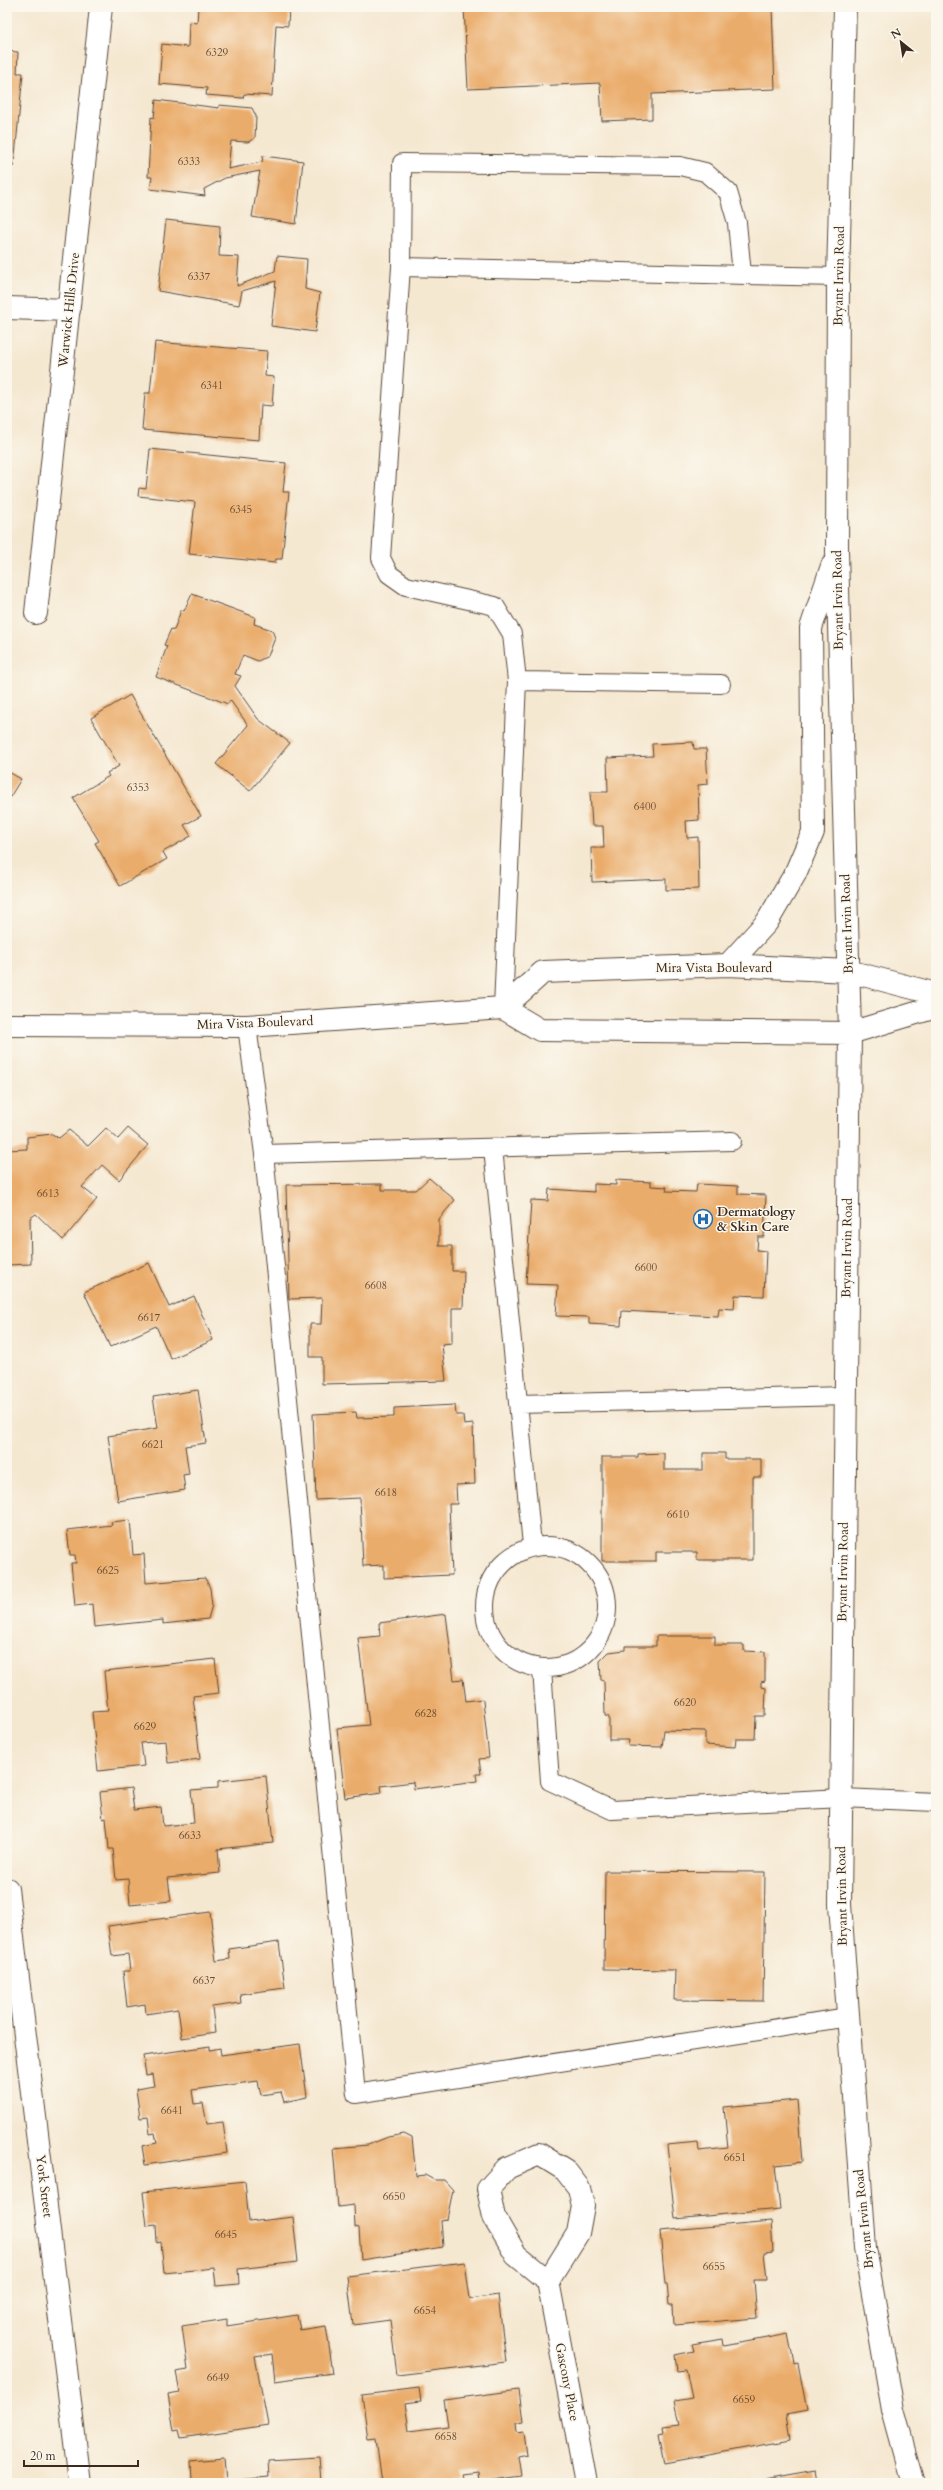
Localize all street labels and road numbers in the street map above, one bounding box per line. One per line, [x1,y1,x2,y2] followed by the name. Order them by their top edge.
[829,226,849,326] street label: Bryant Irvin Road
[54,251,84,369] street label: Warwick Hills Drive
[828,550,848,650] street label: Bryant Irvin Road
[836,874,858,974] street label: Bryant Irvin Road
[656,959,772,977] street label: Mira Vista Boulevard
[196,1012,314,1034] street label: Mira Vista Boulevard
[837,1198,857,1298] street label: Bryant Irvin Road
[833,1522,853,1622] street label: Bryant Irvin Road
[832,1846,852,1946] street label: Bryant Irvin Road
[31,2154,57,2218] street label: York Street
[850,2168,878,2270] street label: Bryant Irvin Road
[551,2341,583,2423] street label: Gascony Place

